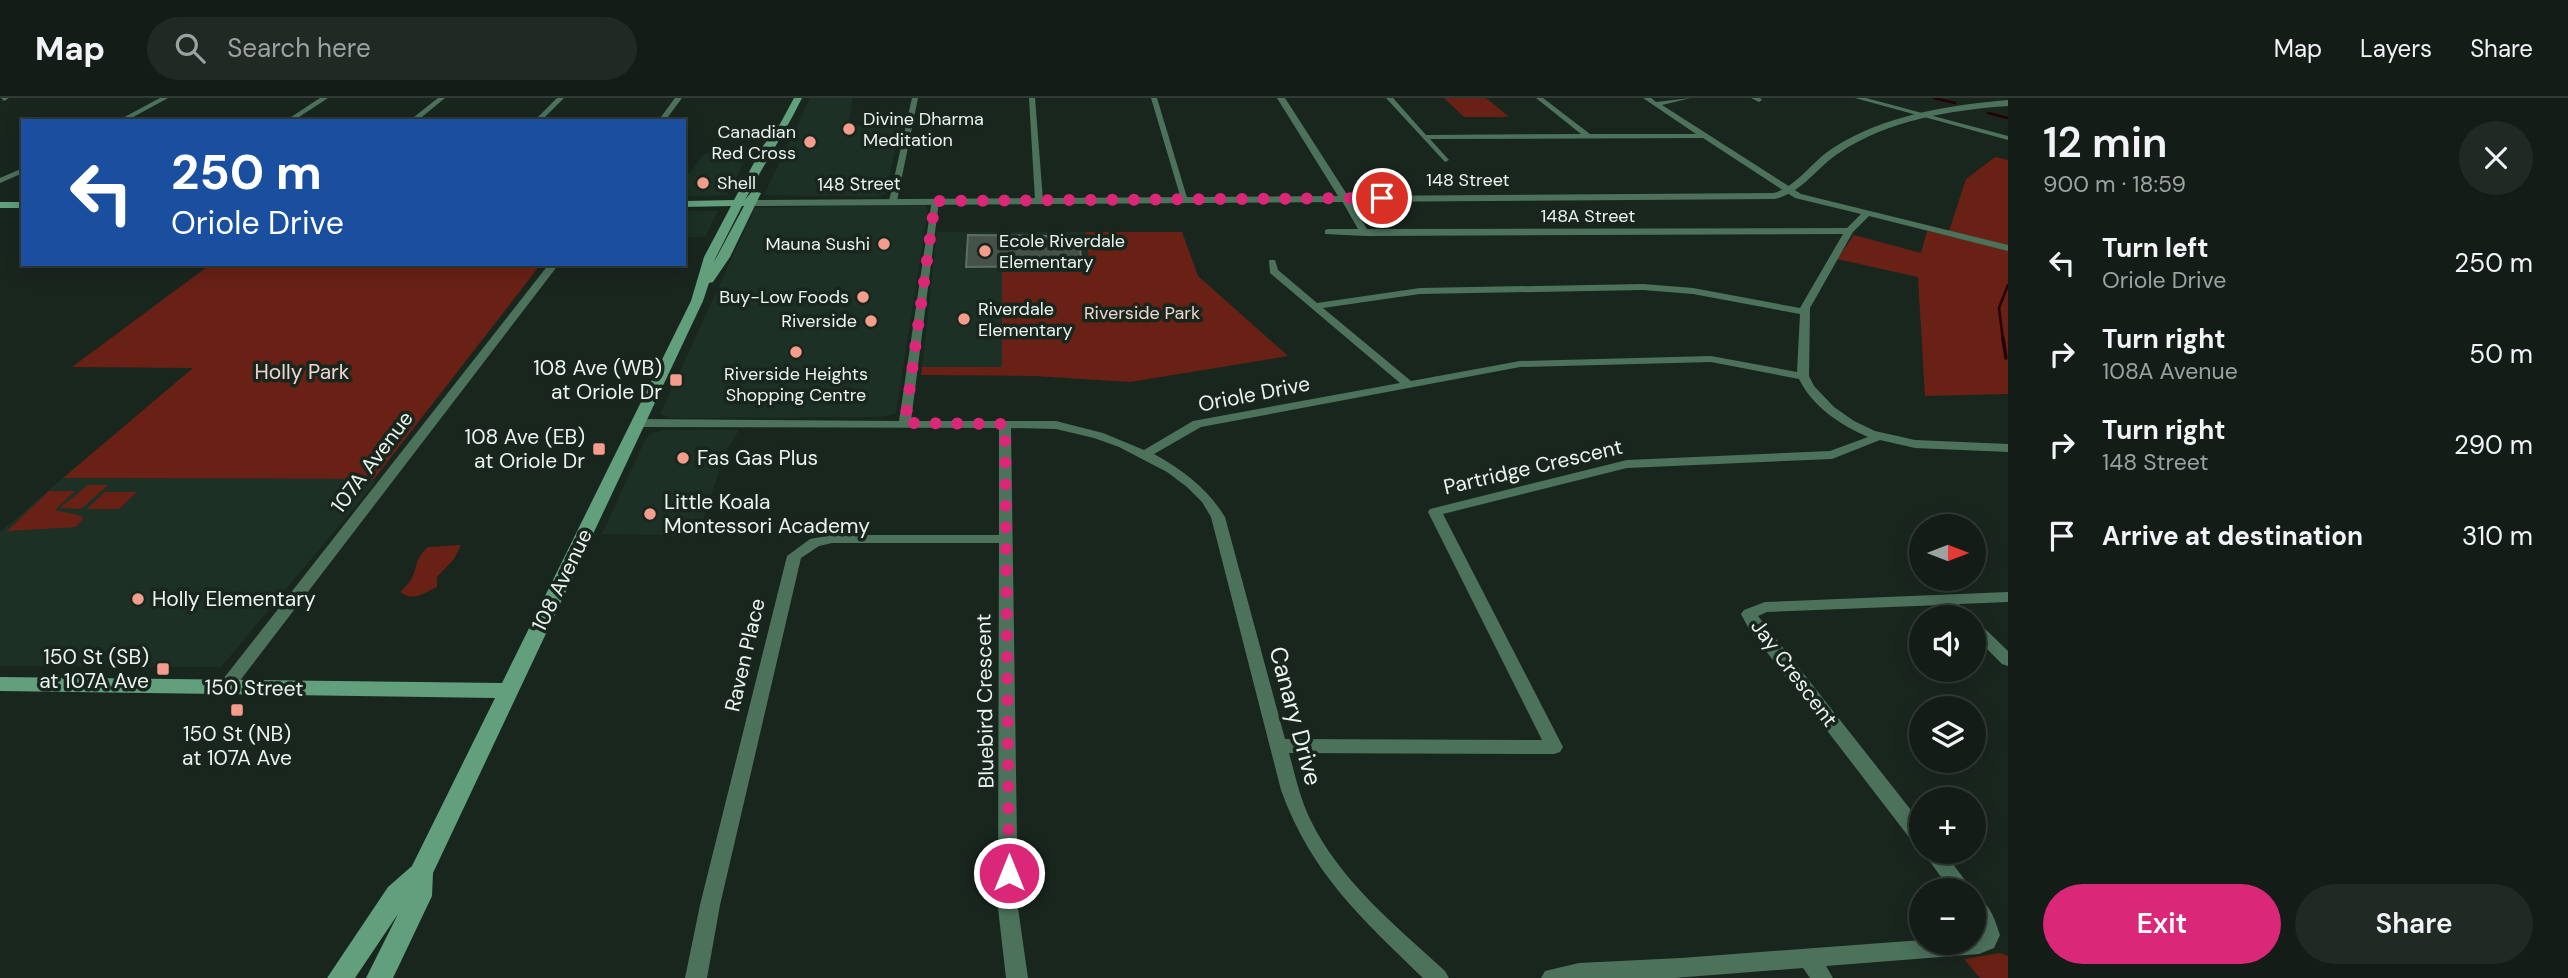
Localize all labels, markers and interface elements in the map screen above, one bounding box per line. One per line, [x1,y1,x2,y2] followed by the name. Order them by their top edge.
[147,17,637,80] search box
[35,27,105,70] text: Map
[171,29,209,67] icon: search
[227,31,371,65] text: Search here
[2274,33,2322,64] text: Map
[2360,33,2432,64] text: Layers
[2470,33,2533,64] text: Share
[863,107,984,152] place label: Divine Dharma Meditation
[2043,115,2167,170] text: 12 min
[712,120,796,165] place label: Canadian Red Cross
[841,121,857,137] marker: Divine Dharma Meditation
[2459,121,2533,195] button: close
[802,134,818,150] marker: Canadian Red Cross
[171,140,322,204] text: 250 m
[56,147,147,238] icon: left
[1352,168,1412,228] pin
[1426,168,1510,192] street label: 148 Street
[2043,169,2186,199] text: 900 m · 18:59
[717,171,756,195] place label: Shell
[817,171,901,197] street label: 148 Street
[695,175,711,191] marker: Shell
[1363,179,1401,217] icon: arrive
[171,202,344,244] text: Oriole Drive
[1541,204,1635,228] street label: 148A Street
[999,229,1125,274] place label: Ecole Riverdale Elementary
[2102,231,2209,265] text: Turn left
[765,232,870,256] place label: Mauna Sushi
[876,236,892,252] marker: Mauna Sushi
[977,243,993,259] marker: Ecole Riverdale Elementary
[2043,244,2081,282] icon: left
[2454,246,2533,280] text: 250 m
[2102,265,2226,295] text: Oriole Drive
[719,285,849,309] place label: Buy-Low Foods
[855,289,871,305] marker: Buy-Low Foods
[978,297,1073,342] place label: Riverdale Elementary
[1084,301,1200,325] park label: Riverside Park
[781,309,857,333] place label: Riverside
[956,311,972,327] marker: Riverdale Elementary
[863,313,879,329] marker: Riverside
[2102,322,2226,356] text: Turn right
[2043,335,2081,373] icon: right
[2469,337,2533,371] text: 50 m
[788,344,804,360] marker: Riverside Heights Shopping Centre
[533,354,662,406] place label: 108 Ave (WB) at Oriole Dr
[2102,356,2238,386] text: 108A Avenue
[255,358,350,386] park label: Holly Park
[724,362,868,407] place label: Riverside Heights Shopping Centre
[1196,369,1312,419] street label: Oriole Drive
[668,372,684,388] marker: 108 Ave (WB) at Oriole Dr
[324,405,420,519] street label: 107A Avenue
[2102,413,2226,447] text: Turn right
[465,423,585,475] place label: 108 Ave (EB) at Oriole Dr
[2043,426,2081,464] icon: right
[2454,428,2533,462] text: 290 m
[1441,433,1625,501] street label: Partridge Crescent
[591,441,607,457] marker: 108 Ave (EB) at Oriole Dr
[697,444,818,472] place label: Fas Gas Plus
[2102,447,2208,477] text: 148 Street
[675,450,691,466] marker: Fas Gas Plus
[664,488,870,540] place label: Little Koala Montessori Academy
[642,506,658,522] marker: Little Koala Montessori Academy
[1909,514,1986,592] north arrow
[1909,514,1986,955] map controls
[2043,517,2081,555] icon: arrive
[2102,519,2363,553] text: Arrive at destination
[2462,519,2533,553] text: 310 m
[525,524,599,636] street label: 108 Avenue
[152,585,316,613] place label: Holly Elementary
[130,591,146,607] marker: Holly Elementary
[718,595,772,714] street label: Raven Place
[1909,605,1986,682] button: sound
[969,613,1001,789] street label: Bluebird Crescent
[1744,613,1844,733] street label: Jay Crescent
[39,643,149,695] place label: 150 St (SB) at 107A Ave
[1263,643,1329,789] street label: Canary Drive
[155,661,171,677] marker: 150 St (SB) at 107A Ave
[204,673,304,703] street label: 150 Street
[1909,696,1986,773] button: layers
[229,702,245,718] marker: 150 St (NB) at 107A Ave
[182,720,292,772] place label: 150 St (NB) at 107A Ave
[1909,787,1986,864] button: +
[972,836,1046,910] position arrow
[1909,878,1986,955] button: −
[2043,884,2281,964] button: Exit
[2295,884,2533,964] button: Share

